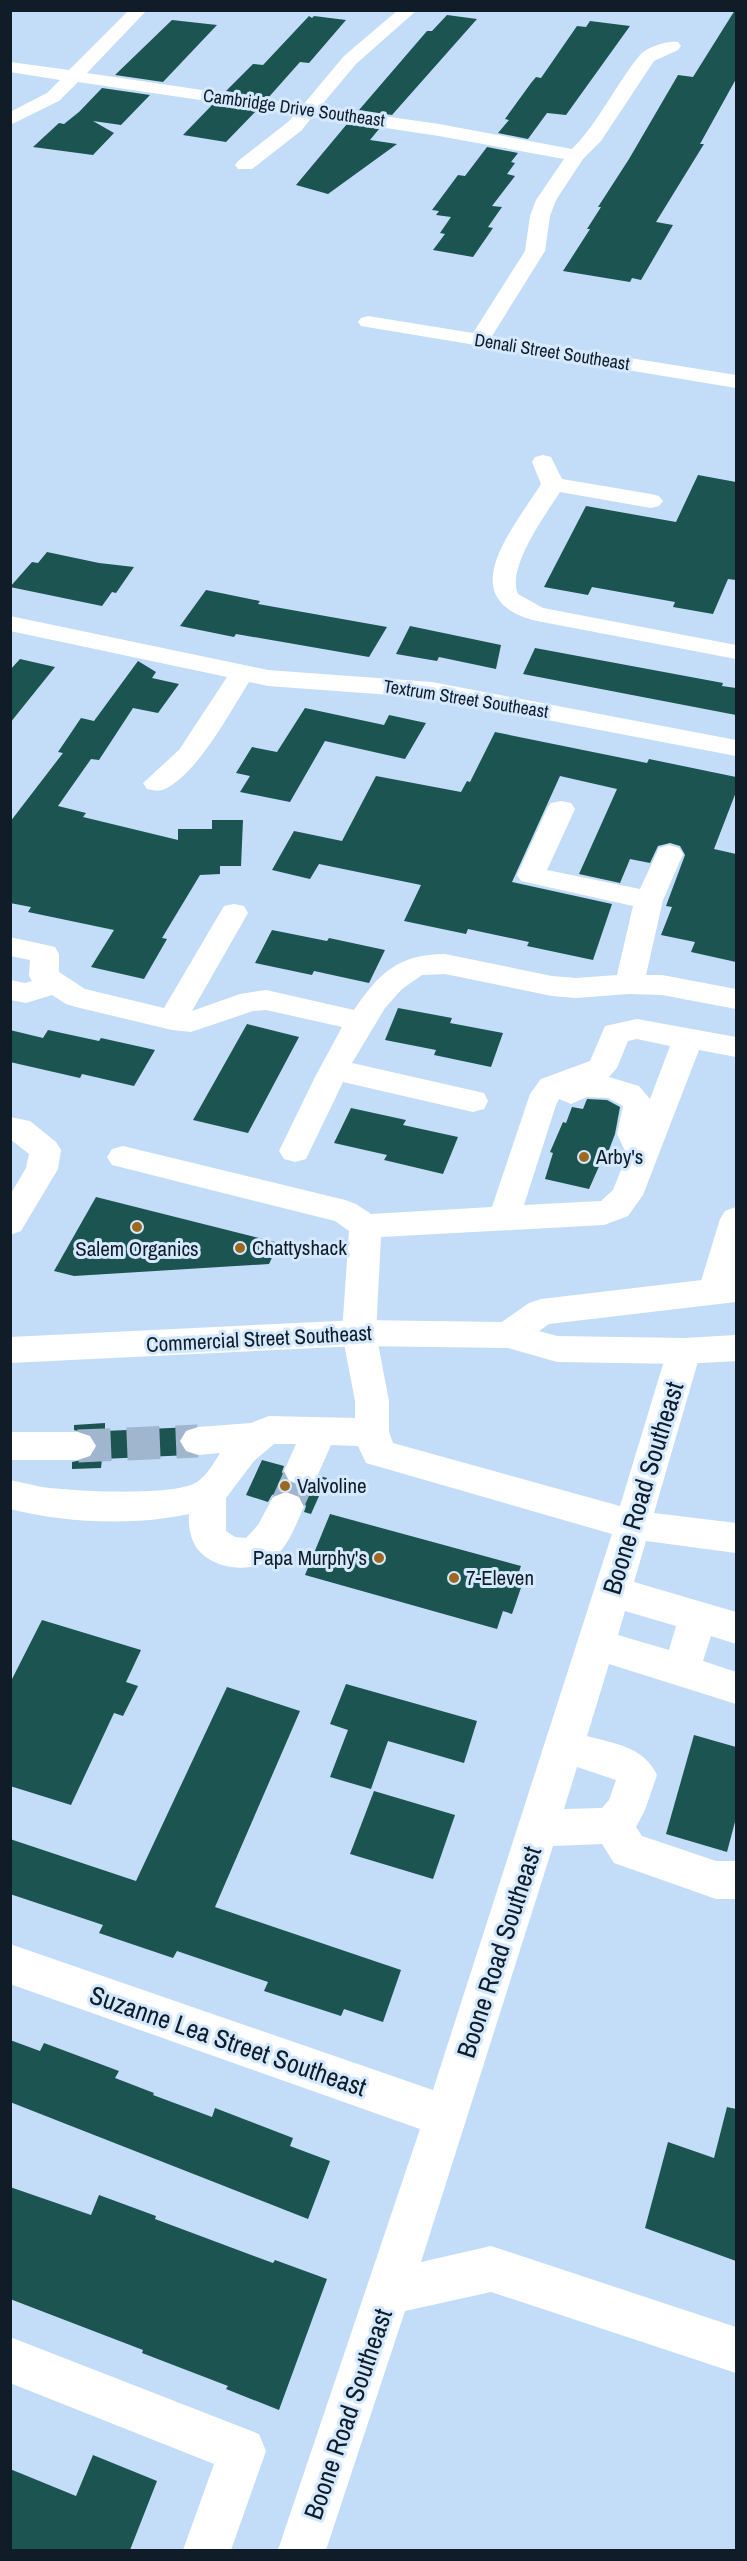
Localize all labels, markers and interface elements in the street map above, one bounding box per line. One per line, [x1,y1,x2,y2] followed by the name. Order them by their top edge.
[202,82,386,133] street label: Cambridge Drive Southeast
[473,327,631,376] street label: Denali Street Southeast
[382,673,550,724] street label: Textrum Street Southeast
[595,1142,643,1171] place label: Arby's
[577,1150,591,1164] marker: Arby's
[130,1220,144,1234] marker: Salem Organics
[252,1233,347,1262] place label: Chattyshack
[75,1234,199,1263] place label: Salem Organics
[233,1241,247,1255] marker: Chattyshack
[145,1318,373,1359] street label: Commercial Street Southeast
[594,1377,692,1598] street label: Boone Road Southeast
[297,1471,367,1500] place label: Valvoline
[278,1479,292,1493] marker: Valvoline
[253,1543,367,1572] place label: Papa Murphy's
[372,1551,386,1565] marker: Papa Murphy's
[466,1563,534,1592] place label: 7-Eleven
[447,1571,461,1585] marker: 7-Eleven
[448,1842,549,2062] street label: Boone Road Southeast
[85,1977,371,2104] street label: Suzanne Lea Street Southeast
[295,2304,400,2524] street label: Boone Road Southeast

